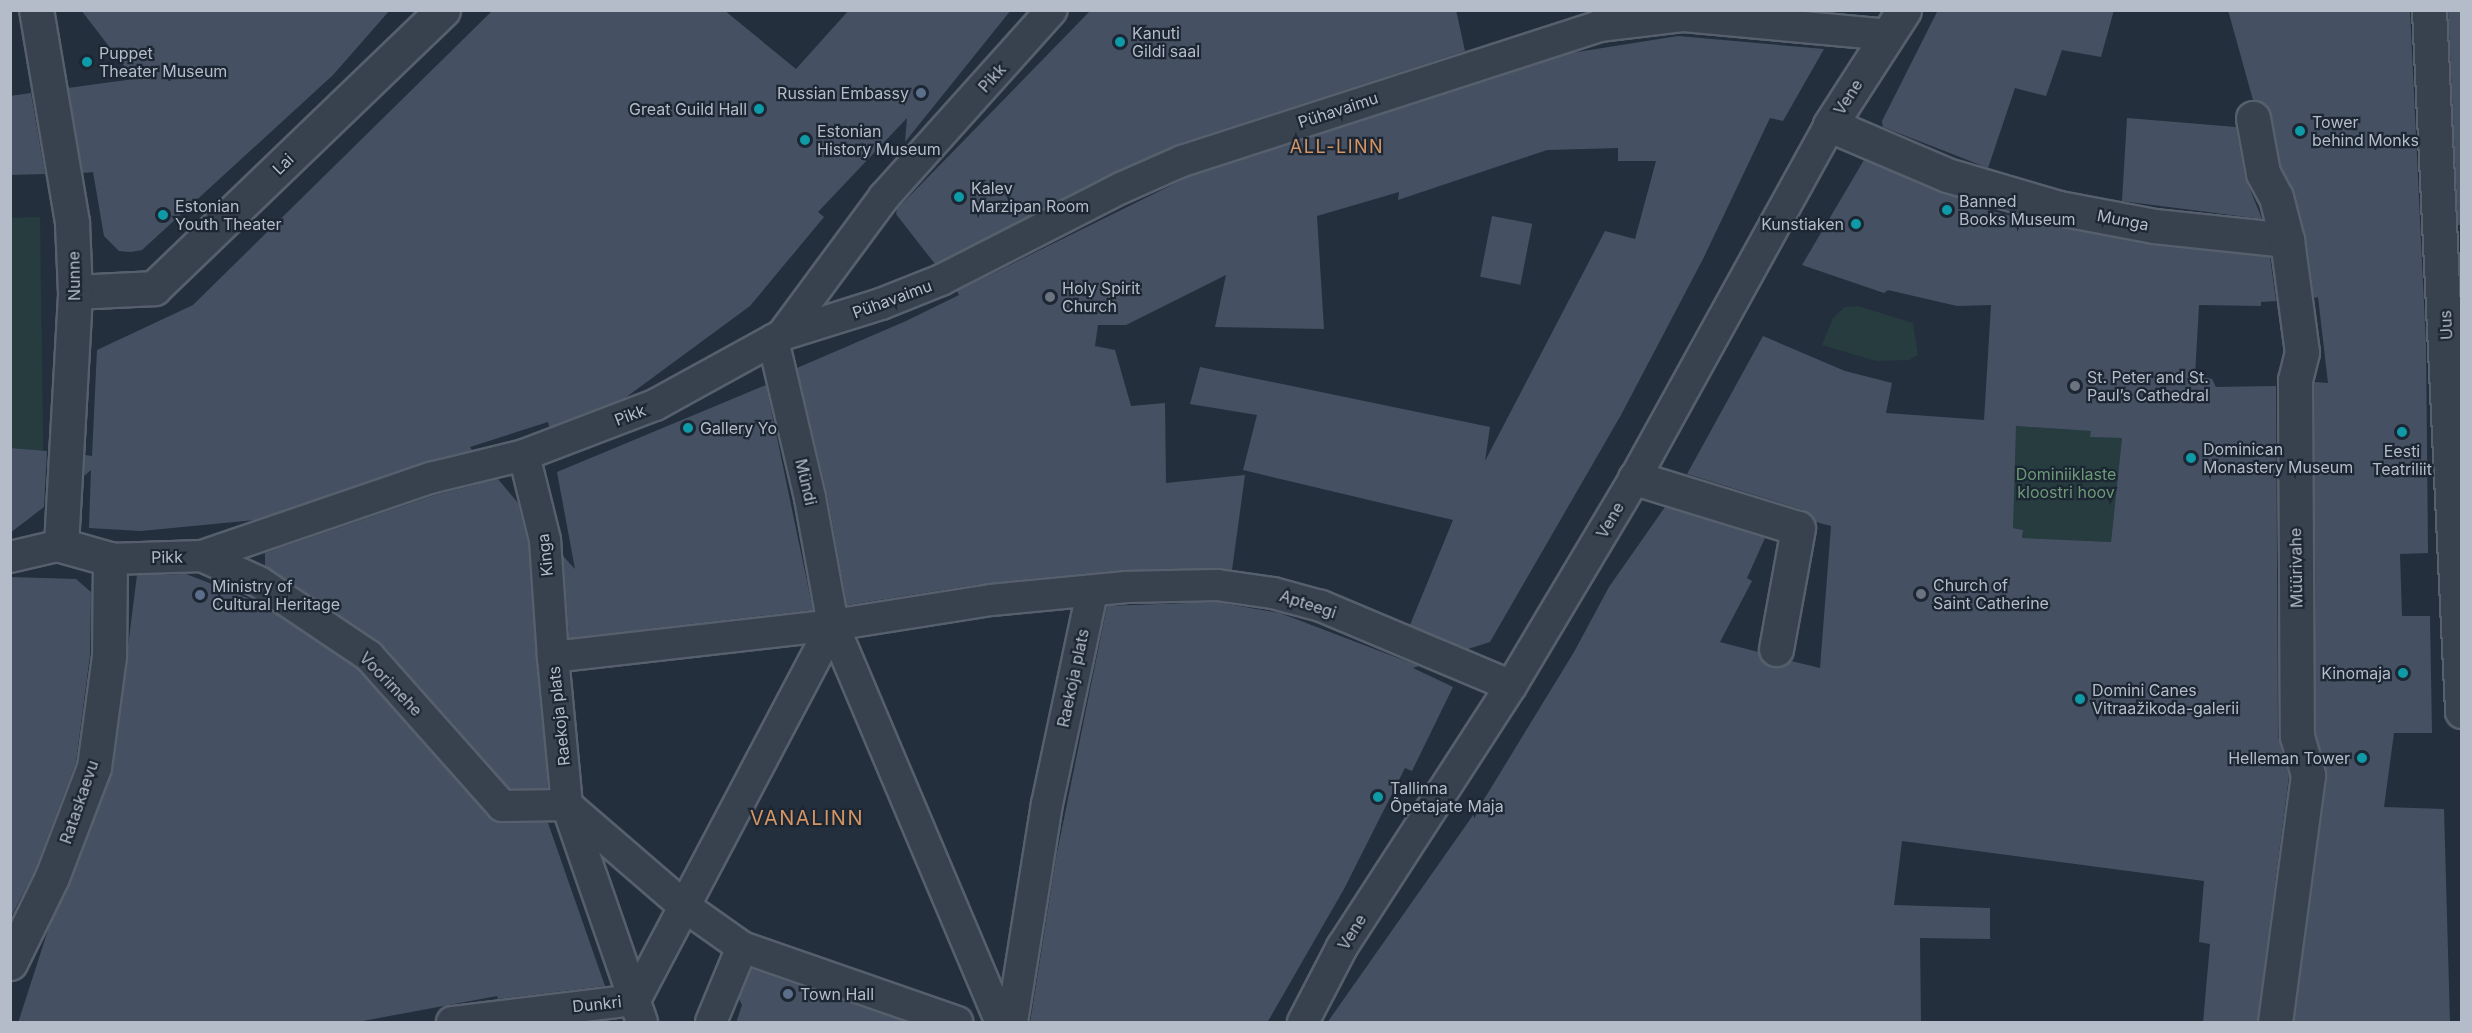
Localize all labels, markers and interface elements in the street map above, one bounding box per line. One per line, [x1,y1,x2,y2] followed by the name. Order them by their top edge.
[1132,23,1200,61] place label: Kanuti Gildi saal
[1113,35,1127,49] marker: Kanuti Gildi saal
[99,43,227,81] place label: Puppet Theater Museum
[80,55,94,69] marker: Puppet Theater Museum
[974,60,1010,96] street label: Pikk
[1830,76,1866,118] street label: Vene
[777,83,909,103] place label: Russian Embassy
[914,86,928,100] marker: Russian Embassy
[1295,88,1381,132] street label: Pühavaimu
[629,99,747,119] place label: Great Guild Hall
[752,102,766,116] marker: Great Guild Hall
[2312,112,2419,150] place label: Tower behind Monks
[817,121,941,159] place label: Estonian History Museum
[2293,124,2307,138] marker: Tower behind Monks
[798,133,812,147] marker: Estonian History Museum
[1290,136,1384,158] district label: ALL-LINN
[268,149,298,179] street label: Lai
[971,178,1089,216] place label: Kalev Marzipan Room
[952,190,966,204] marker: Kalev Marzipan Room
[1959,191,2076,229] place label: Banned Books Museum
[175,196,282,234] place label: Estonian Youth Theater
[1940,203,1954,217] marker: Banned Books Museum
[2096,206,2150,234] street label: Munga
[156,208,170,222] marker: Estonian Youth Theater
[1761,214,1844,234] place label: Kunstiaken
[1849,217,1863,231] marker: Kunstiaken
[64,251,84,301] street label: Nunne
[850,276,934,322] street label: Pühavaimu
[1062,278,1140,316] place label: Holy Spirit Church
[1043,290,1057,304] marker: Holy Spirit Church
[2436,310,2456,340] street label: Uus
[2087,367,2209,405] place label: St. Peter and St. Paul’s Cathedral
[2068,379,2082,393] marker: St. Peter and St. Paul’s Cathedral
[612,400,648,430] street label: Pikk
[700,418,777,438] place label: Gallery Yo
[681,421,695,435] marker: Gallery Yo
[2395,425,2409,439] marker: Eesti Teatriliit
[2203,439,2353,477] place label: Dominican Monastery Museum
[2372,441,2432,479] place label: Eesti Teatriliit
[2184,451,2198,465] marker: Dominican Monastery Museum
[791,457,821,507] street label: Mündi
[2016,464,2116,502] park label: Dominiiklaste kloostri hoov
[1592,499,1628,541] street label: Vene
[2286,528,2306,608] street label: Müürivahe
[533,533,557,577] street label: Kinga
[151,547,183,567] street label: Pikk
[1933,575,2049,613] place label: Church of Saint Catherine
[212,576,340,614] place label: Ministry of Cultural Heritage
[1277,586,1339,622] street label: Apteegi
[1914,587,1928,601] marker: Church of Saint Catherine
[193,588,207,602] marker: Ministry of Cultural Heritage
[1053,627,1093,729] street label: Raekoja plats
[356,648,426,720] street label: Voorimehe
[2321,663,2391,683] place label: Kinomaja
[544,665,574,767] street label: Raekoja plats
[2396,666,2410,680] marker: Kinomaja
[2092,680,2239,718] place label: Domini Canes Vitraažikoda-galerii
[2073,692,2087,706] marker: Domini Canes Vitraažikoda-galerii
[2228,748,2350,768] place label: Helleman Tower
[2355,751,2369,765] marker: Helleman Tower
[56,758,102,846] street label: Rataskaevu
[1390,778,1504,816] place label: Tallinna Õpetajate Maja
[1371,790,1385,804] marker: Tallinna Õpetajate Maja
[750,806,864,830] district label: VANALINN
[1334,911,1370,953] street label: Vene
[800,984,874,1004] place label: Town Hall
[781,987,795,1001] marker: Town Hall
[571,992,623,1016] street label: Dunkri

